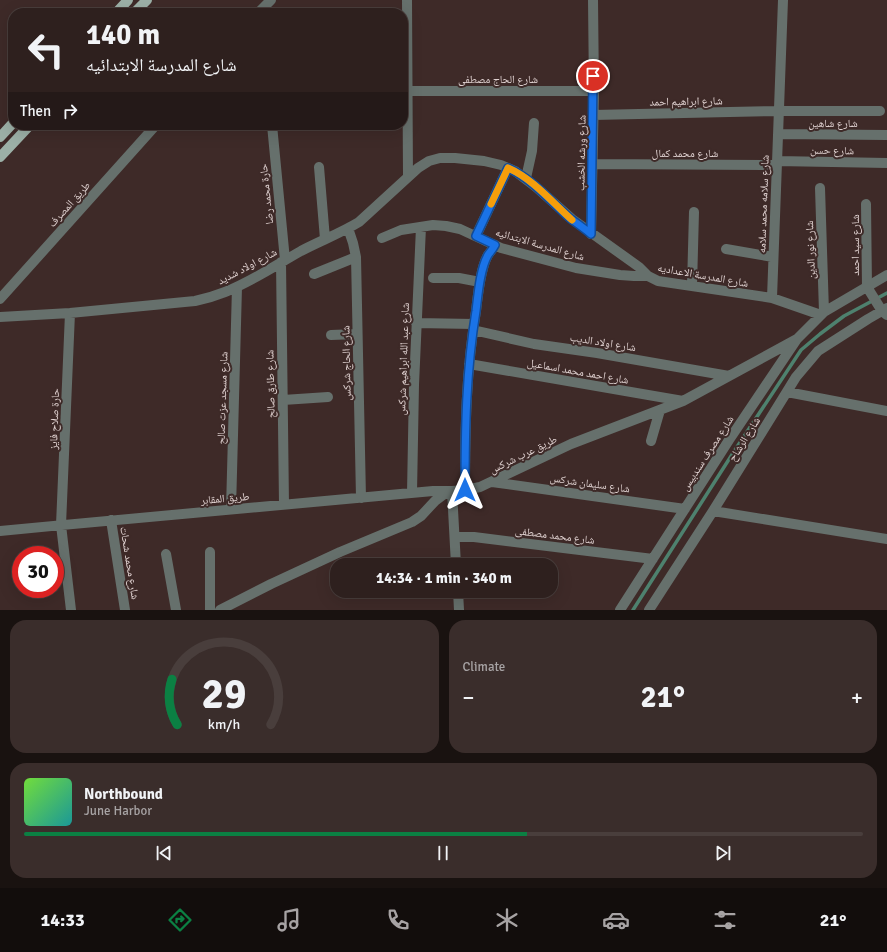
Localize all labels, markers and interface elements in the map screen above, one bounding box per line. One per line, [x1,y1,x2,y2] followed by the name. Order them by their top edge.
[86,18,160,52] text: 140 m
[20,24,72,76] icon: left
[86,54,237,76] text: شارع المدرسة الابتدائيه
[576,59,610,93] pin
[582,65,604,87] icon: arrive
[458,73,538,86] street label: شارع الحاج مصطفى
[649,94,723,110] street label: شارع ابراهيم احمد
[59,100,81,122] icon: right
[20,102,51,120] text: Then
[574,115,589,191] street label: شارع ورشه الخشب
[808,117,858,130] street label: شارع شاهين
[810,144,854,157] street label: شارع حسن
[652,147,718,160] street label: شارع محمد كمال
[755,155,772,253] street label: شارع سلامه محمد سلامه
[257,163,276,225] street label: حارة محمد رضا
[46,179,93,230] street label: طريق المصرف
[849,214,862,276] street label: شارع سيد احمد
[803,221,818,279] street label: شارع نور الدين
[494,226,586,263] street label: شارع المدرسة الابتدائيه
[215,245,279,287] street label: شارع اولاد شديد
[657,261,749,290] street label: شارع المدرسة الاعداديه
[395,302,413,416] street label: شارع عبد الله ابراهيم شركس
[339,325,354,401] street label: شارع الحاج شركس
[569,331,637,354] street label: شارع اولاد الديب
[263,350,278,418] street label: شارع طارق صالح
[214,352,231,445] street label: شارع مسجد عزت صالح
[526,356,630,387] street label: شارع احمد محمد اسماعيل
[47,388,62,451] street label: حارة صلاح فايز
[678,413,737,493] street label: شارع مصرف سندبيس
[726,415,763,464] street label: شارع الرشاح
[487,433,559,476] street label: طريق عرب شركس
[444,469,486,511] position arrow
[549,471,631,496] street label: شارع سليمان شركس
[199,490,250,507] street label: طريق المقابر
[514,524,596,547] street label: شارع محمد مصطفى
[117,526,142,600] street label: شارع محمد شحات
[12,546,64,598] speed limit sign: 30
[376,569,512,587] text: 14:34 · 1 min · 340 m
[463,659,505,675] text: Climate
[202,668,247,719] text: 29
[641,679,685,716] text: 21°
[463,684,474,711] text: −
[851,684,863,711] text: +
[208,715,240,732] text: km/h
[84,785,163,803] text: Northbound
[84,803,152,819] text: June Harbor
[153,842,175,864] icon: previous
[432,842,454,864] icon: pause
[712,842,734,864] icon: next
[166,906,194,934] icon: directions
[275,906,303,934] icon: music
[384,906,412,934] icon: phone
[493,906,521,934] icon: climate
[602,906,630,934] icon: car
[711,906,739,934] icon: filters
[41,909,85,931] text: 14:33
[820,909,846,931] text: 21°

